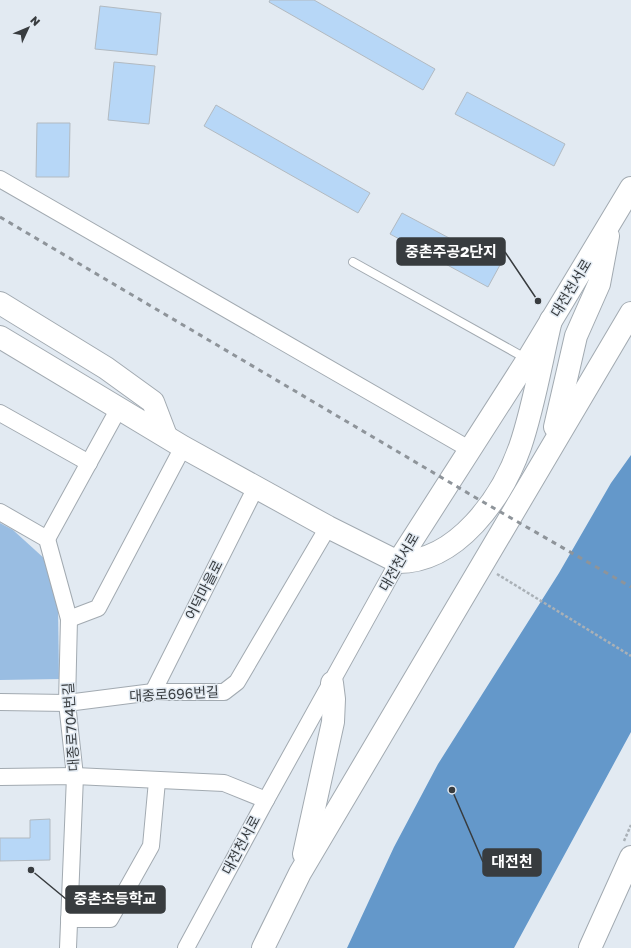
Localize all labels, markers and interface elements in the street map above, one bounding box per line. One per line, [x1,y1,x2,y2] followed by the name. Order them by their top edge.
[8,8,48,48] north arrow
[28,13,43,28] text: N
[397,238,505,265] callout: 중촌주공2단지
[405,242,497,260] text: 중촌주공2단지
[547,256,595,320] street label: 대전천서로
[375,530,422,594] street label: 대전천서로
[181,557,226,622] street label: 어덕마을로
[59,682,82,772] street label: 대종로704번길
[129,683,219,704] street label: 대종로696번길
[218,812,263,877] street label: 대전천서로
[483,849,541,876] callout: 대전천
[491,852,533,870] text: 대전천
[66,886,165,913] callout: 중촌초등학교
[74,889,157,907] text: 중촌초등학교

